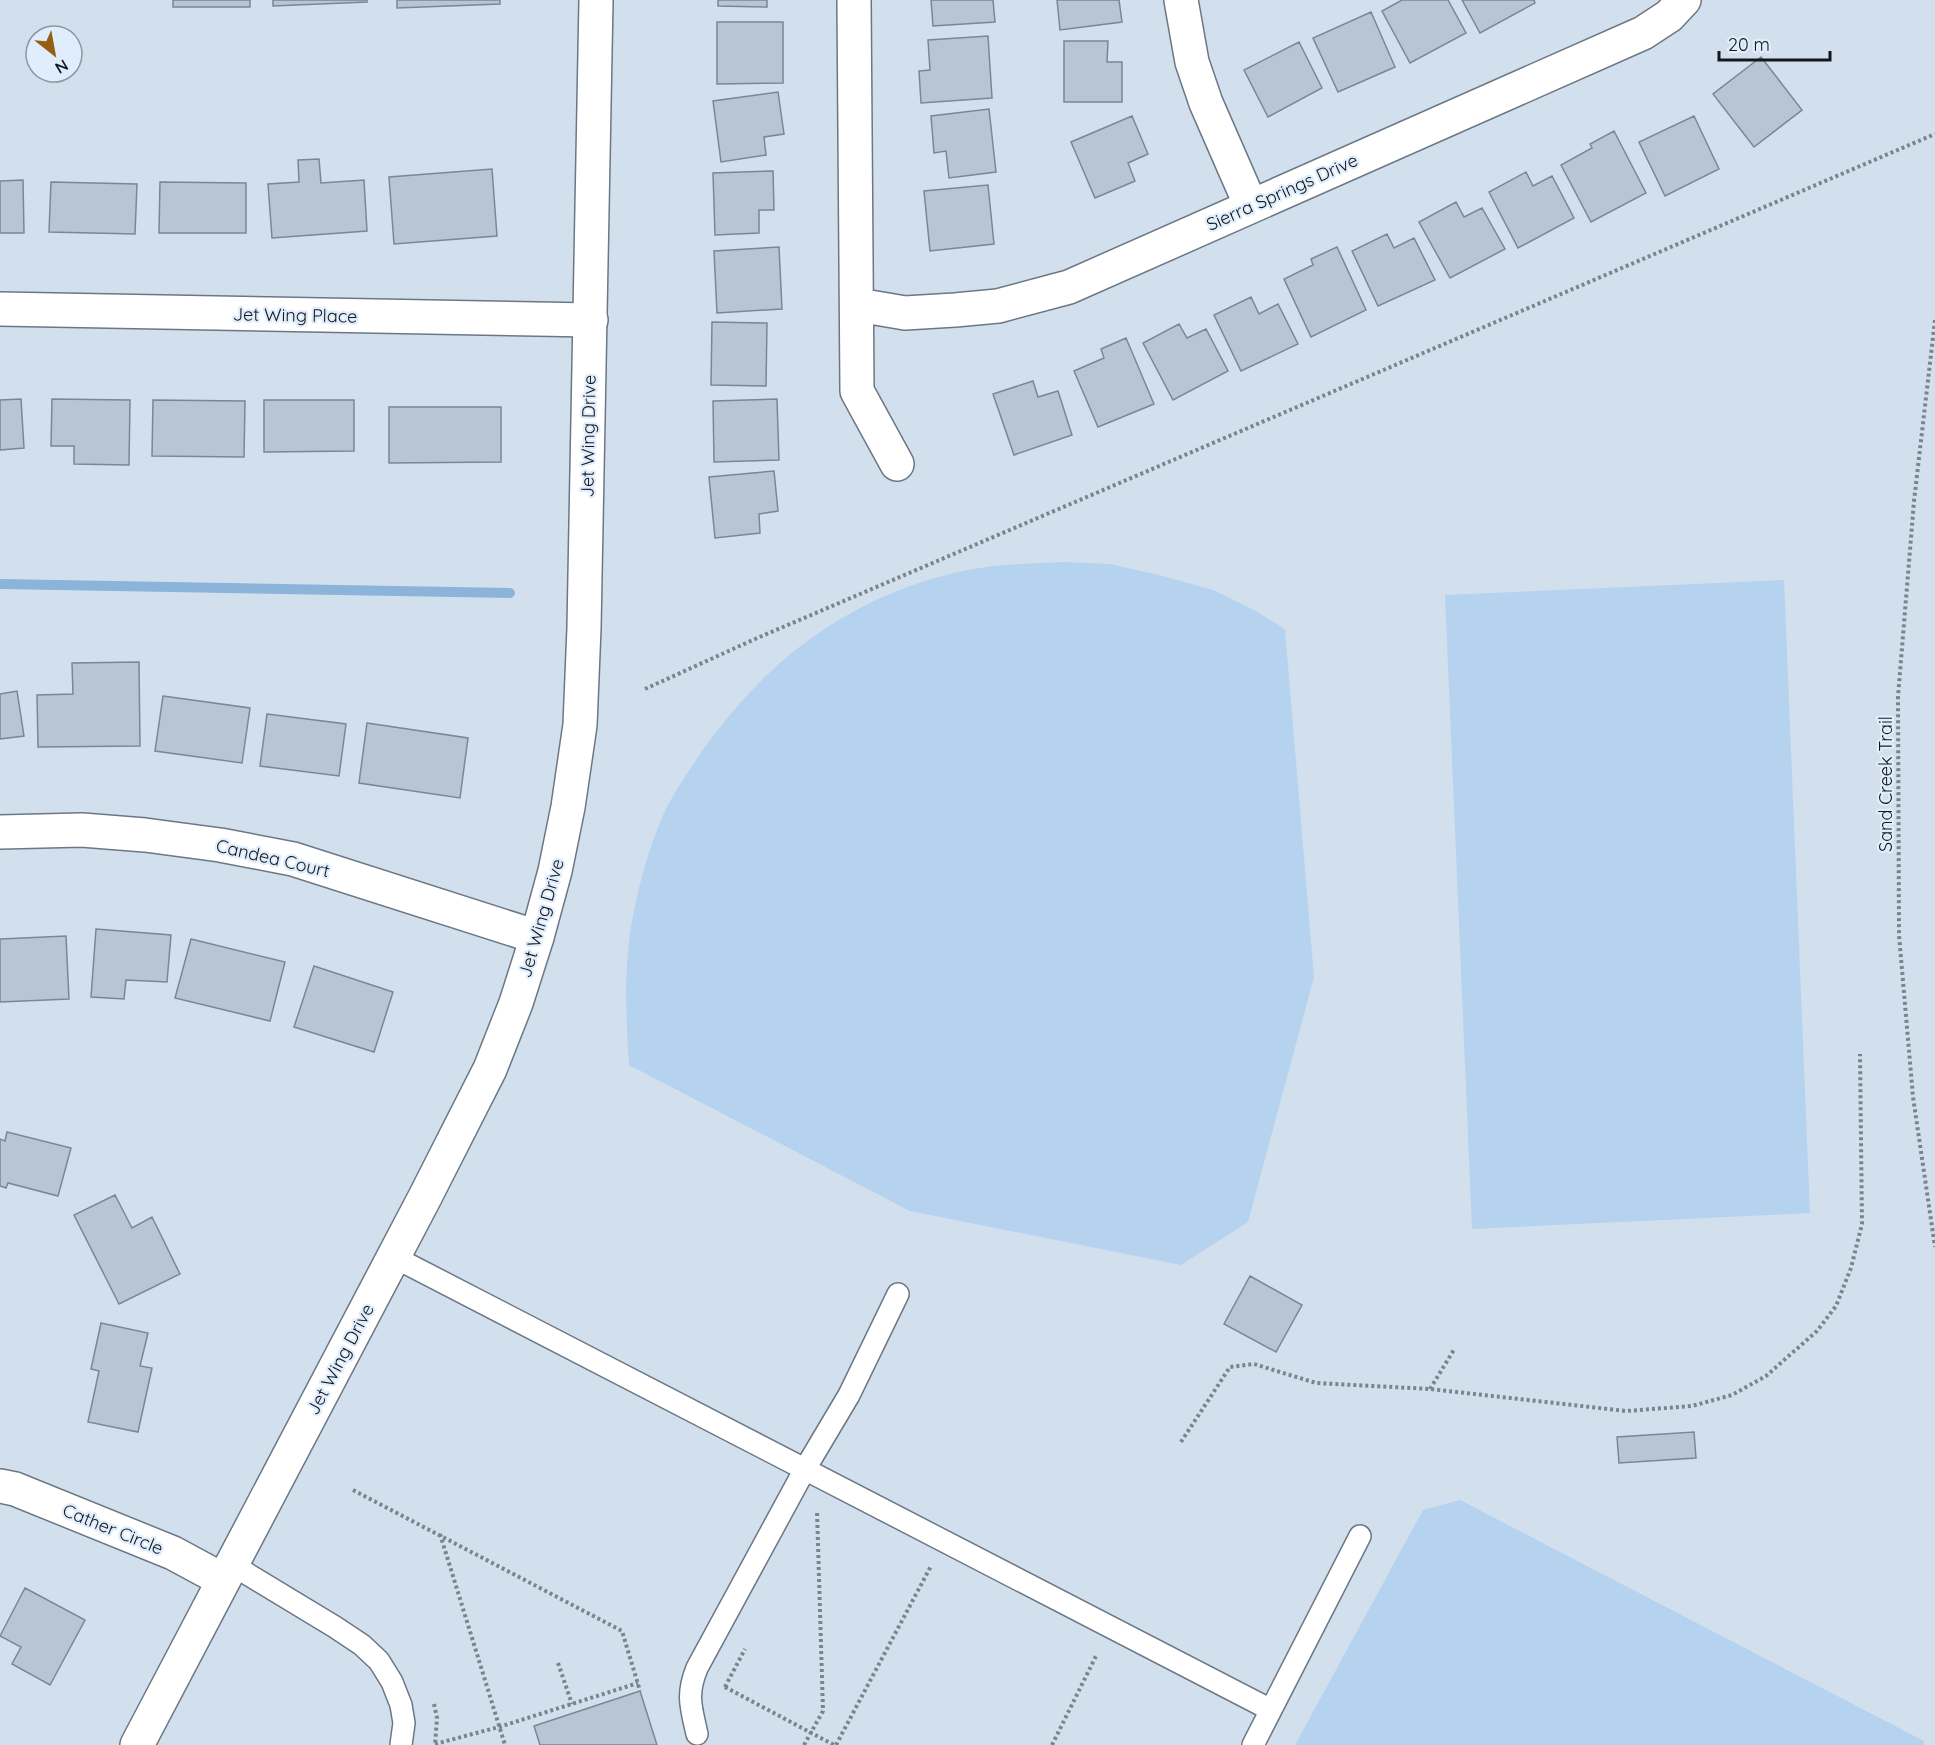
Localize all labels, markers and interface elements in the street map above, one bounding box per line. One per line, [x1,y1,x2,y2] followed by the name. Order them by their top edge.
[24,24,84,84] north arrow
[1719,24,1830,62] scale bar
[1728,33,1770,56] text: 20 m
[52,55,72,78] text: N
[1203,148,1361,236] street label: Sierra Springs Drive
[233,302,357,328] street label: Jet Wing Place
[575,375,601,497] street label: Jet Wing Drive
[1874,716,1897,852] street label: Sand Creek Trail
[214,834,332,882] street label: Candea Court
[513,856,569,980] street label: Jet Wing Drive
[301,1299,379,1419] street label: Jet Wing Drive
[59,1498,167,1560] street label: Cather Circle

